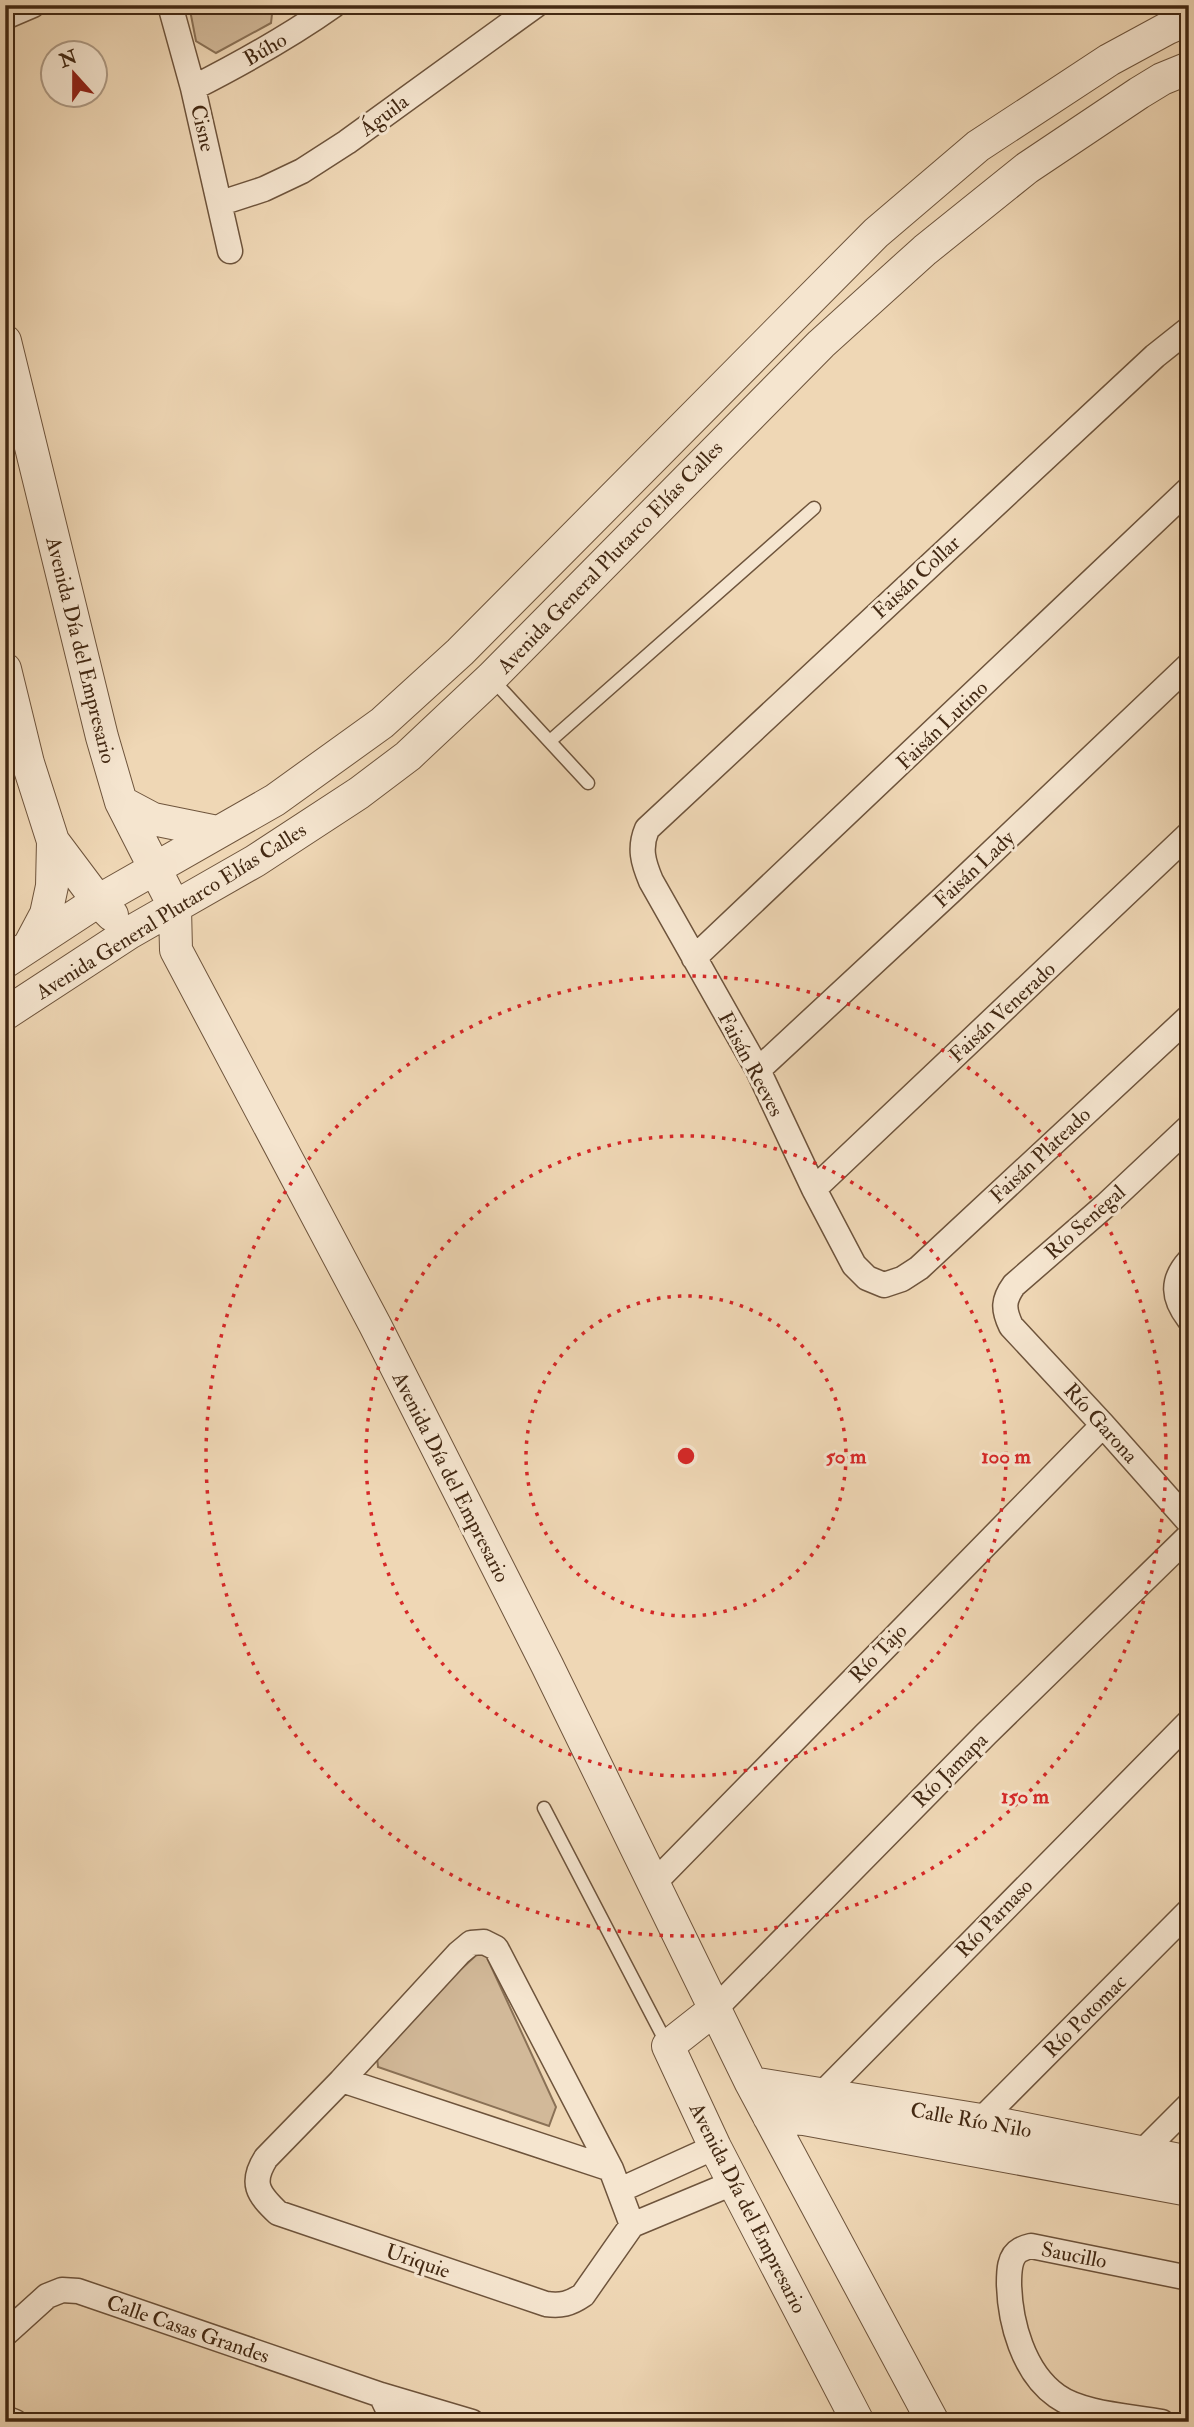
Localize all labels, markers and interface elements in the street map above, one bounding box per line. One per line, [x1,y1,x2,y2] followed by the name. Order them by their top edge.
[239,26,292,73] street label: Búho
[38,38,108,108] north arrow
[55,44,81,74] text: N
[354,88,414,143] street label: Águila
[184,102,221,155] street label: Cisne
[491,435,729,680] street label: Avenida General Plutarco Elías Calles
[867,530,966,625] street label: Faisán Collar
[39,533,122,766] street label: Avenida Día del Empresario
[891,675,994,776] street label: Faisán Lutino
[30,817,312,1007] street label: Avenida General Plutarco Elías Calles
[928,824,1021,914] street label: Faisán Lady
[943,956,1061,1069] street label: Faisán Venerado
[712,1007,790,1121] street label: Faisán Reeves
[984,1102,1097,1209] street label: Faisán Plateado
[1039,1179,1132,1266] street label: Río Senegal
[385,1367,515,1587] street label: Avenida Día del Empresario
[1058,1378,1144,1469] street label: Río Garona
[826,1443,867,1470] text: 50 m
[981,1443,1032,1470] text: 100 m
[674,1444,698,1468] centre of rings
[844,1618,913,1689] street label: Río Tajo
[907,1727,994,1814] street label: Río Jamapa
[1001,1783,1050,1810] text: 150 m
[950,1873,1039,1964] street label: Río Parnaso
[1038,1969,1133,2064] street label: Río Potomac
[908,2097,1034,2144] street label: Calle Río Nilo
[682,2098,812,2318] street label: Avenida Día del Empresario
[1039,2236,1109,2275] street label: Saucillo
[382,2238,454,2285] street label: Uriquie
[103,2289,273,2370] street label: Calle Casas Grandes

